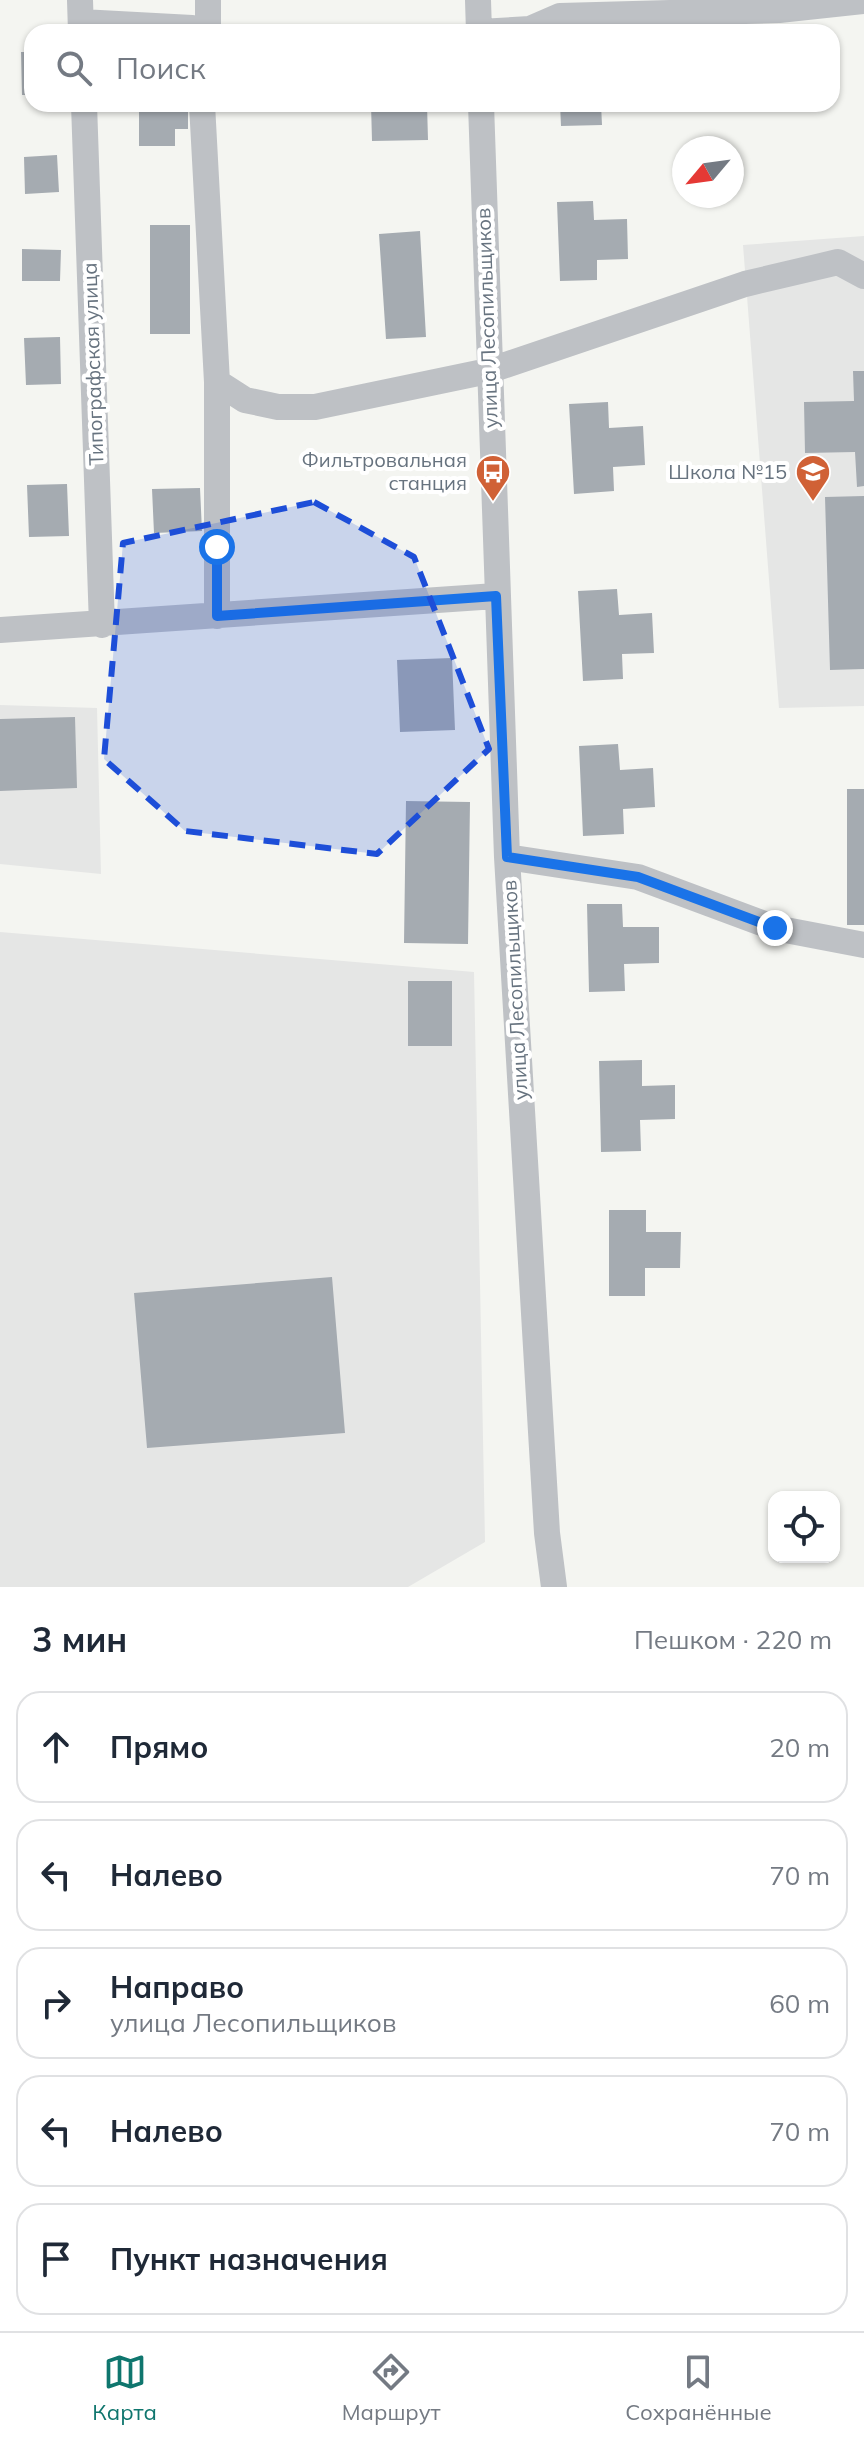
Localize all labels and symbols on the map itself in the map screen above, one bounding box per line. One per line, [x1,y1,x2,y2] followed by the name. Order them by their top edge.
[672,136,744,208] north arrow
[470,207,503,429] street label: улица Лесопильщиков
[76,262,109,466] street label: Типографская улица
[301,447,467,495] place label: Фильтровальная станция
[474,453,512,503] bus stop icon: Фильтровальная станция
[794,453,832,503] school or university icon: Школа №15
[668,459,787,484] place label: Школа №15
[199,529,235,565] route start
[496,879,533,1101] street label: улица Лесопильщиков
[757,910,793,946] route end

